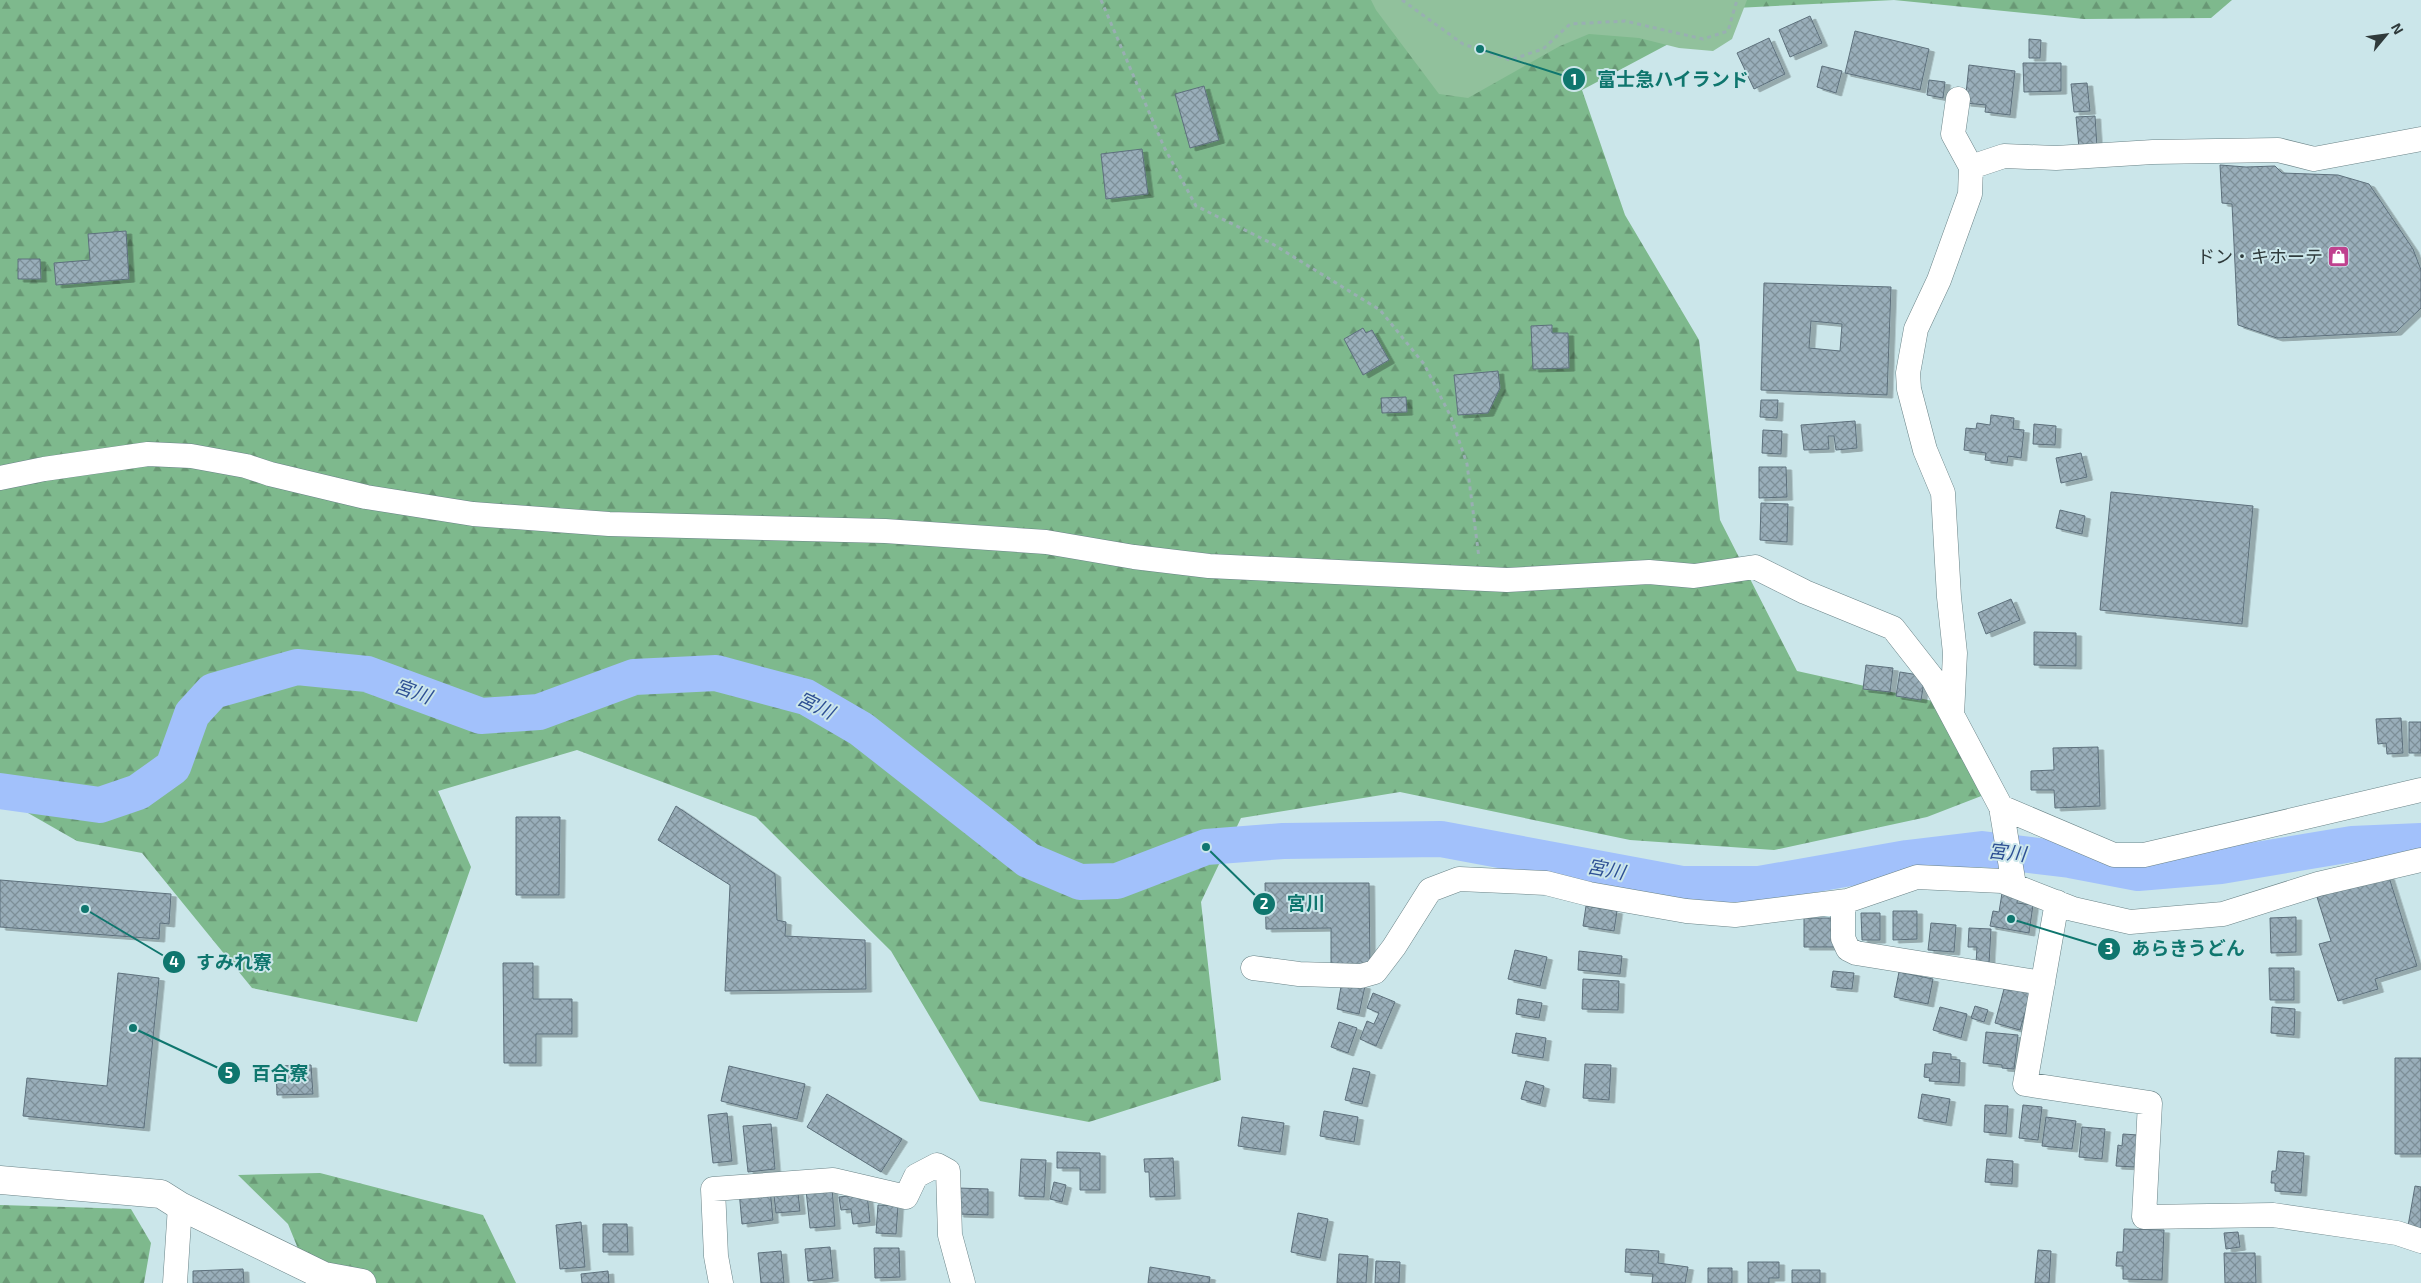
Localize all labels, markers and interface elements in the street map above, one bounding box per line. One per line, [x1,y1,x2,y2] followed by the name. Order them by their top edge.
[2361,10,2411,60] north arrow
[2388,20,2408,37] text: N
[1562,62,1759,96] callout: 富士急ハイランド
[1597,67,1749,90] text: 富士急ハイランド
[1571,70,1577,88] text: 1
[2197,245,2323,267] place label: ドン・キホーテ
[2327,245,2351,269] shop icon: ドン・キホーテ
[391,673,437,709] water label: 宮川
[794,686,840,724] water label: 宮川
[1987,838,2029,865] water label: 宮川
[1585,854,1629,884] water label: 宮川
[1252,887,1335,921] callout: 宮川
[1287,891,1325,914] text: 宮川
[1260,894,1269,912] text: 2
[2096,932,2255,966] callout: あらきうどん
[2131,936,2245,959] text: あらきうどん
[2105,939,2113,957] text: 3
[161,945,282,979] callout: すみれ寮
[196,950,272,973] text: すみれ寮
[169,952,179,970] text: 4
[216,1056,318,1090] callout: 百合寮
[251,1061,309,1084] text: 百合寮
[225,1063,233,1081] text: 5

